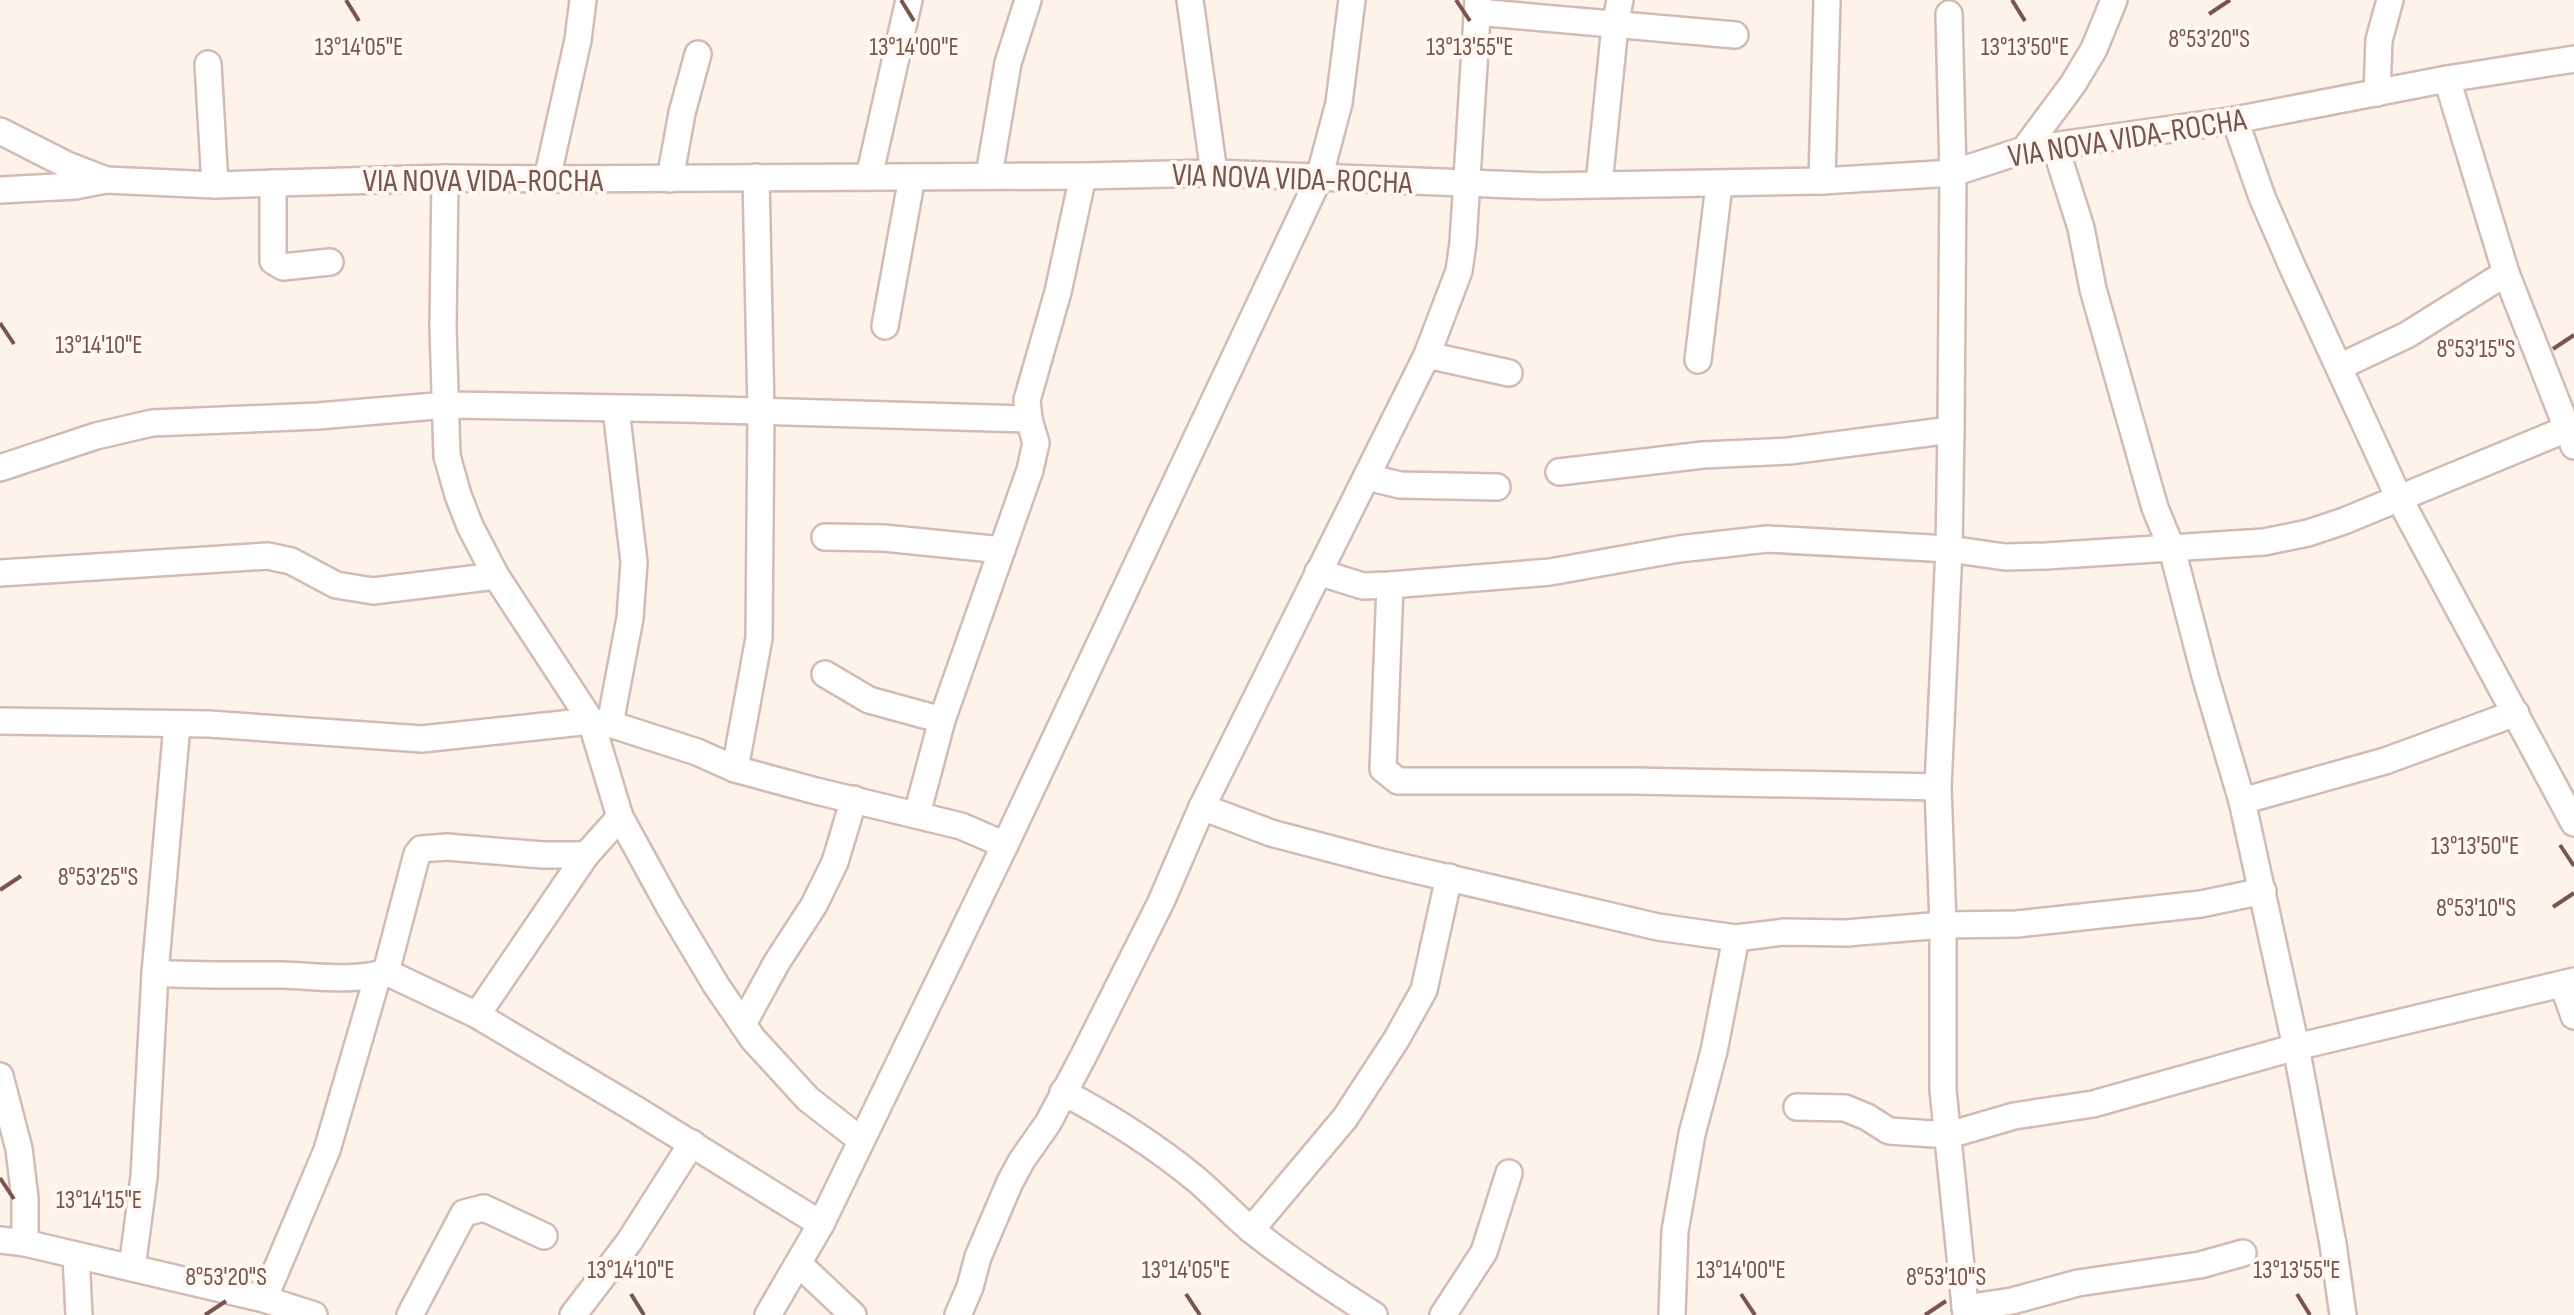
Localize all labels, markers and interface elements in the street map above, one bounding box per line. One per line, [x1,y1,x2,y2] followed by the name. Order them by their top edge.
[2168,24,2250,55] text: 8°53'20"S
[315,32,403,63] text: 13°14'05"E
[869,32,959,63] text: 13°14'00"E
[1426,32,1514,63] text: 13°13'55"E
[1981,32,2069,63] text: 13°13'50"E
[2005,100,2249,177] street label: VIA NOVA VIDA-ROCHA
[1171,156,1413,203] street label: VIA NOVA VIDA-ROCHA
[363,162,604,201] street label: VIA NOVA VIDA-ROCHA
[55,330,143,361] text: 13°14'10"E
[2436,334,2516,365] text: 8°53'15"S
[2431,831,2519,862] text: 13°13'50"E
[58,862,138,893] text: 8°53'25"S
[2436,893,2516,924] text: 8°53'10"S
[56,1185,142,1216] text: 13°14'15"E
[587,1255,675,1286] text: 13°14'10"E
[1142,1255,1230,1286] text: 13°14'05"E
[1696,1255,1786,1286] text: 13°14'00"E
[2253,1255,2341,1286] text: 13°13'55"E
[185,1262,267,1293] text: 8°53'20"S
[1906,1262,1986,1293] text: 8°53'10"S

